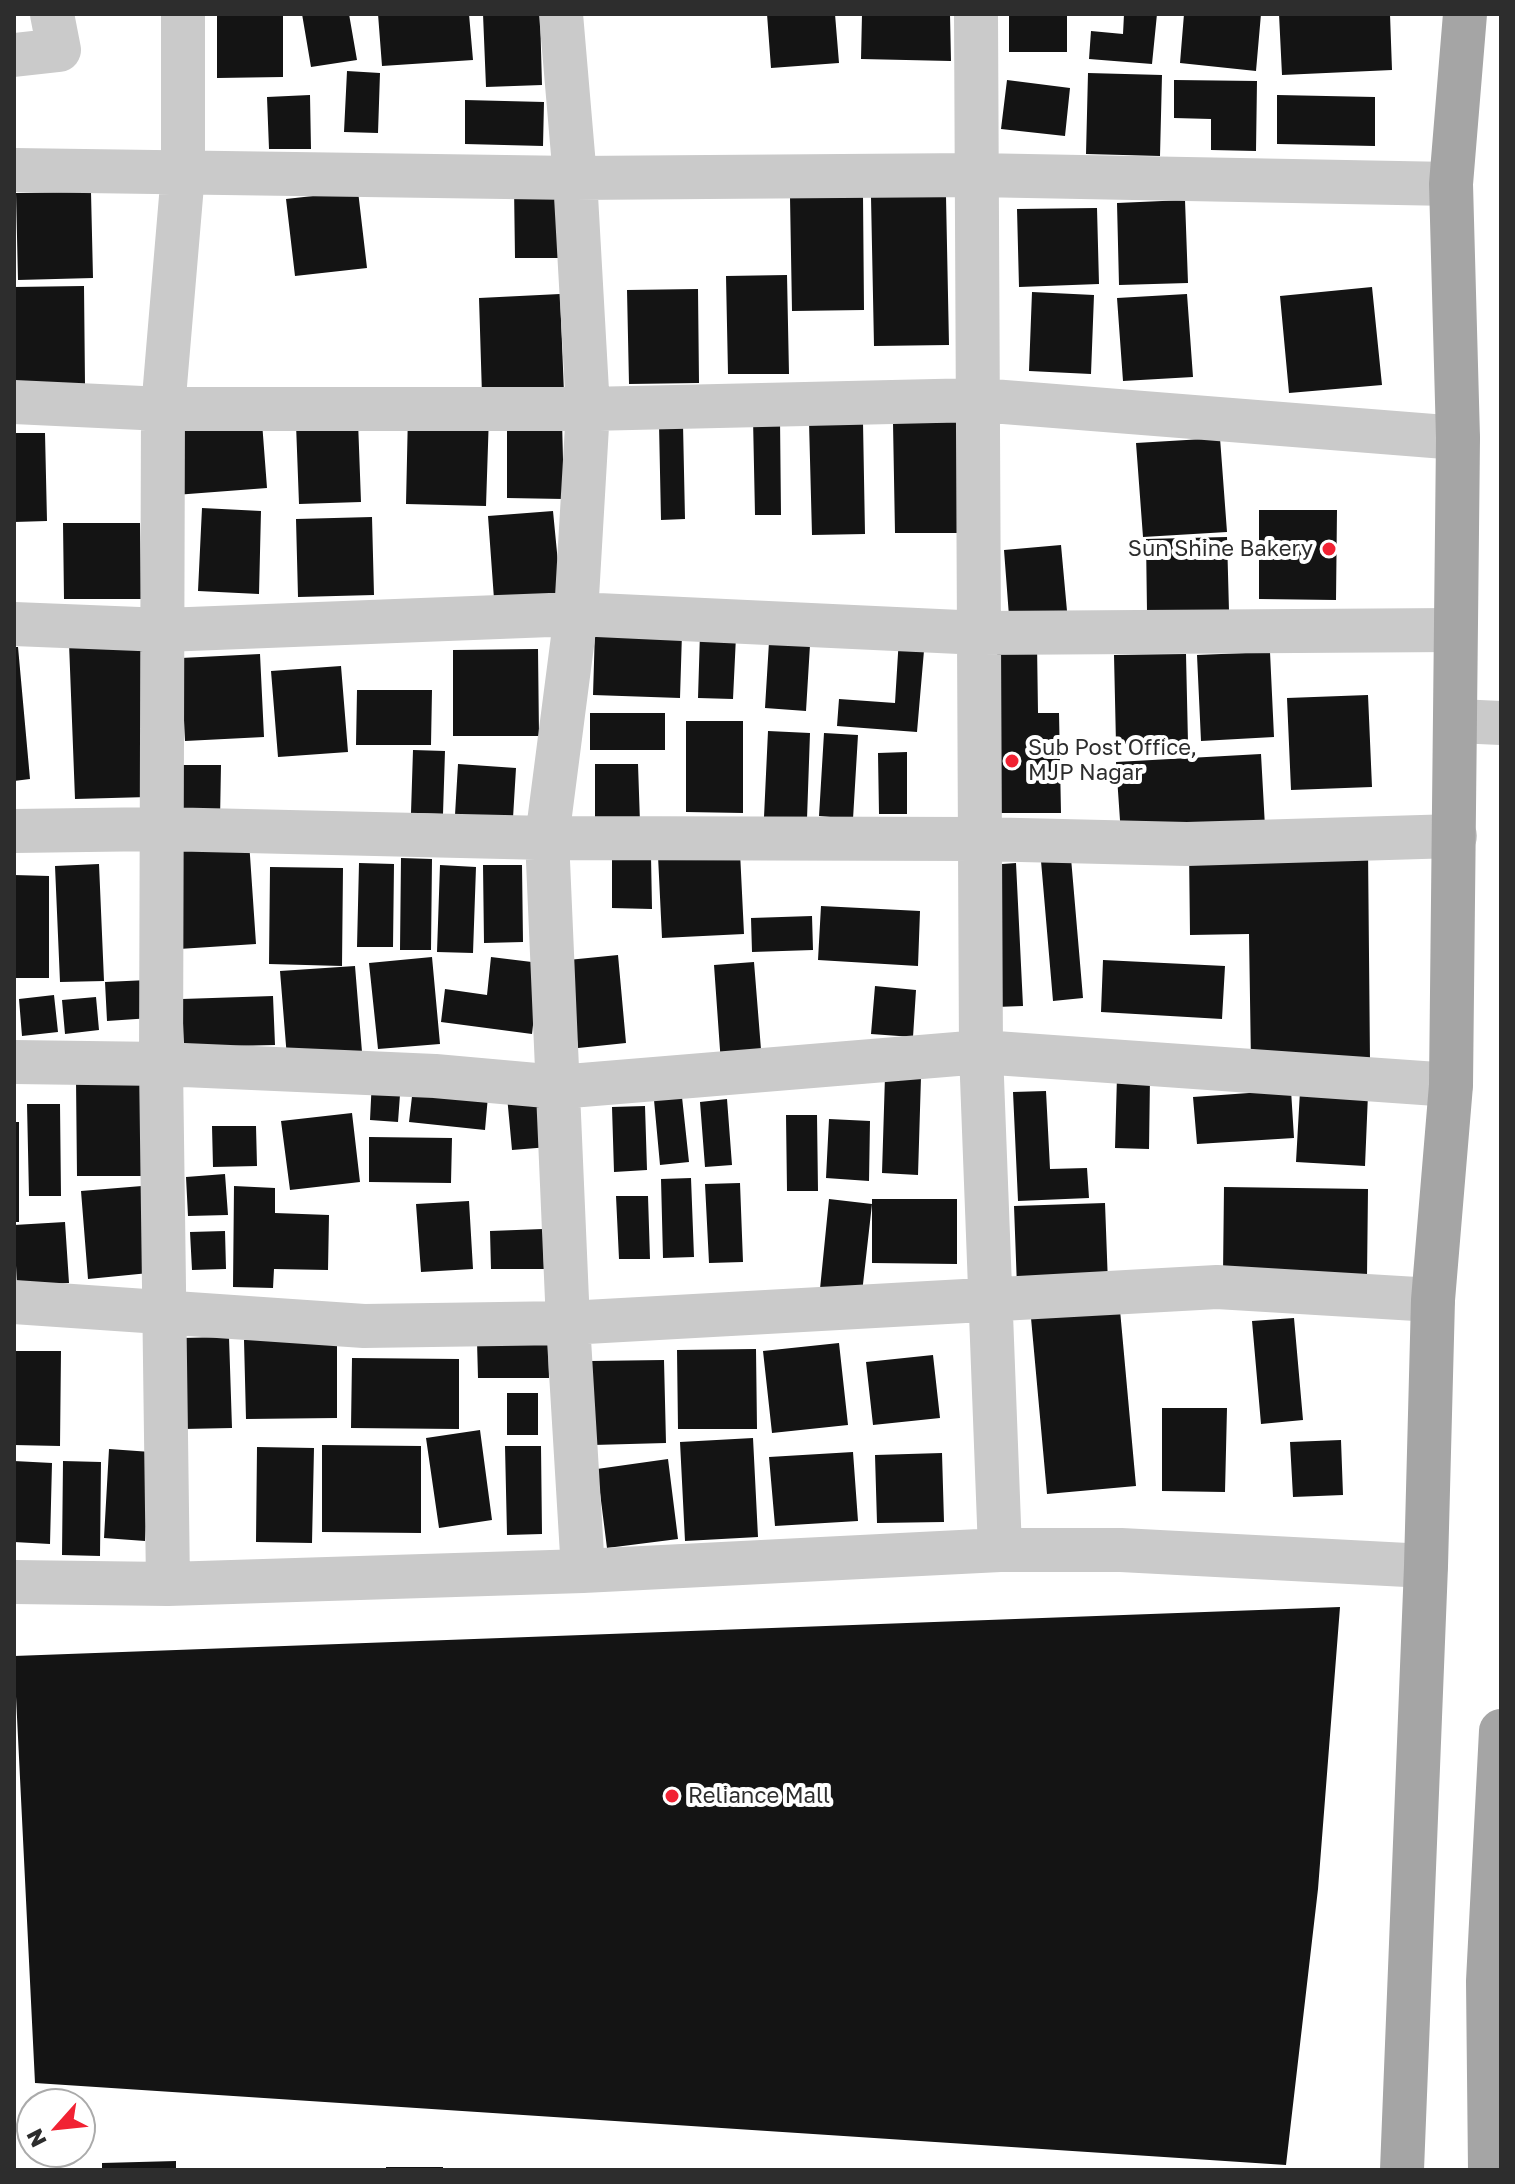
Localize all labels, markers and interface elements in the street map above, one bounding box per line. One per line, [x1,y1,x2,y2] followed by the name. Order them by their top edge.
[1128,536,1313,562] place label: Sun Shine Bakery
[1320,540,1338,558] marker: Sun Shine Bakery
[1028,735,1197,786] place label: Sub Post Office, MJP Nagar
[1003,752,1021,770] marker: Sub Post Office, MJP Nagar
[688,1783,830,1809] place label: Reliance Mall
[663,1787,681,1805] marker: Reliance Mall
[16,2088,96,2168] north arrow
[20,2125,52,2152] text: N

